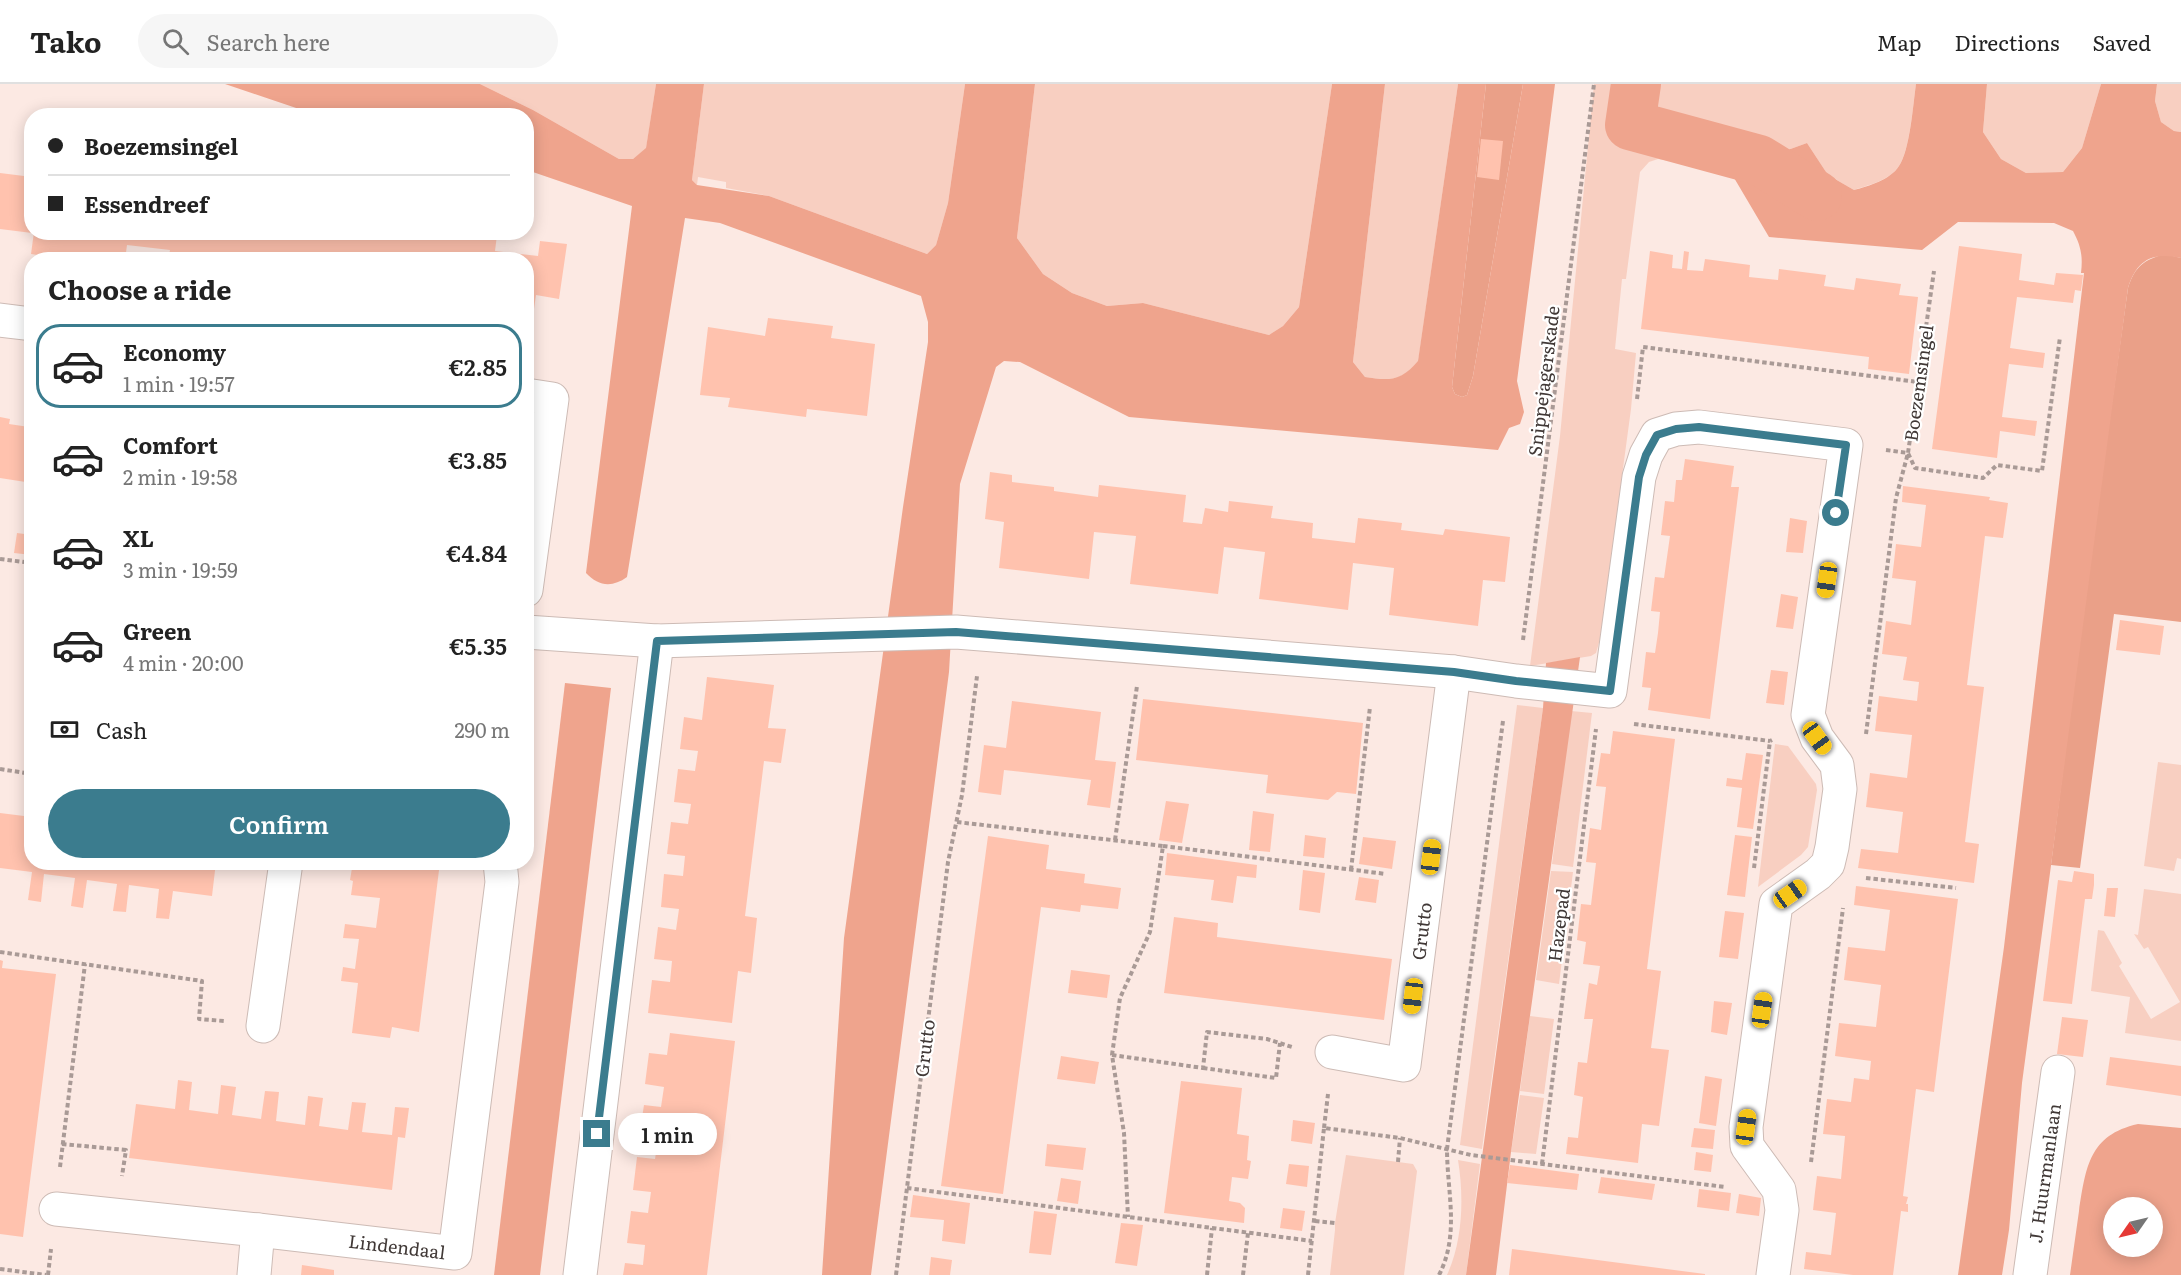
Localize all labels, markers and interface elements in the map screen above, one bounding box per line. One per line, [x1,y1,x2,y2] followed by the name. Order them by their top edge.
[138,14,558,68] search box
[30,20,102,62] text: Tako
[159,25,192,58] icon: search
[207,25,330,58] text: Search here
[1877,26,1922,57] text: Map
[1955,26,2060,57] text: Directions
[2093,26,2151,57] text: Saved
[84,129,238,162] text: Boezemsingel
[84,187,208,220] text: Essendreef
[48,268,231,308] text: Choose a ride
[1520,304,1566,458] street label: Snippejagerskade
[1896,323,1940,443] street label: Boezemsingel
[123,335,226,368] text: Economy
[51,339,105,393] icon: car
[449,350,507,383] text: €2.85
[123,368,235,398] text: 1 min · 19:57
[123,428,218,461] text: Comfort
[51,432,105,486] icon: car
[448,443,507,476] text: €3.85
[123,461,238,491] text: 2 min · 19:58
[1822,499,1849,526] route start
[123,521,154,554] text: XL
[51,525,105,579] icon: car
[446,536,507,569] text: €4.84
[123,554,238,584] text: 3 min · 19:59
[1816,561,1838,599] car
[123,614,192,647] text: Green
[51,618,105,672] icon: car
[449,629,507,662] text: €5.35
[123,647,243,677] text: 4 min · 20:00
[48,713,81,746] icon: cash
[96,713,147,746] text: Cash
[454,714,510,744] text: 290 m
[1799,718,1835,758] car
[48,789,510,858] button: Confirm
[1420,838,1442,876] car
[1770,876,1810,912] car
[1540,886,1576,964] street label: Hazepad
[1404,901,1438,961] street label: Grutto
[1402,977,1424,1015] car
[1751,991,1773,1029] car
[907,1018,941,1078] street label: Grutto
[2021,1101,2067,1245] street label: J. Huurmanlaan
[1735,1108,1757,1146] car
[618,1113,717,1155] callout: 1 min
[641,1119,694,1149] text: 1 min
[583,1120,610,1147] route end
[2103,1197,2163,1257] north arrow
[2103,1197,2163,1257] map controls
[347,1227,447,1265] street label: Lindendaal

